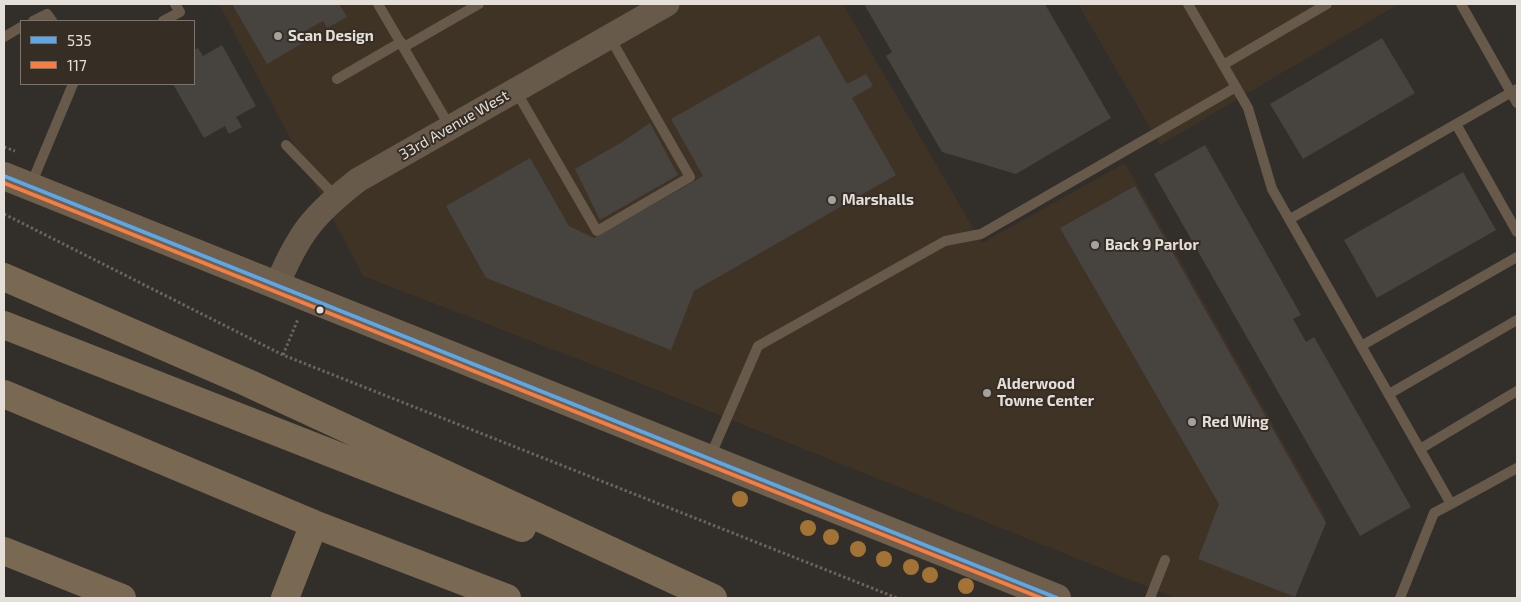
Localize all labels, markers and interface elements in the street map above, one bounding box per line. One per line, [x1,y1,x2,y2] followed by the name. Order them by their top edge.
[20,20,195,85] legend
[288,27,374,45] place label: Scan Design
[272,30,284,42] marker: Scan Design
[67,31,91,49] text: 535
[67,56,87,74] text: 117
[396,86,512,164] street label: 33rd Avenue West
[842,191,914,209] place label: Marshalls
[826,194,838,206] marker: Marshalls
[1105,236,1199,254] place label: Back 9 Parlor
[1089,239,1101,251] marker: Back 9 Parlor
[315,305,325,315] unlabelled marker
[997,375,1094,410] place label: Alderwood Towne Center
[981,387,993,399] marker: Alderwood Towne Center
[1202,413,1269,431] place label: Red Wing
[1186,416,1198,428] marker: Red Wing

